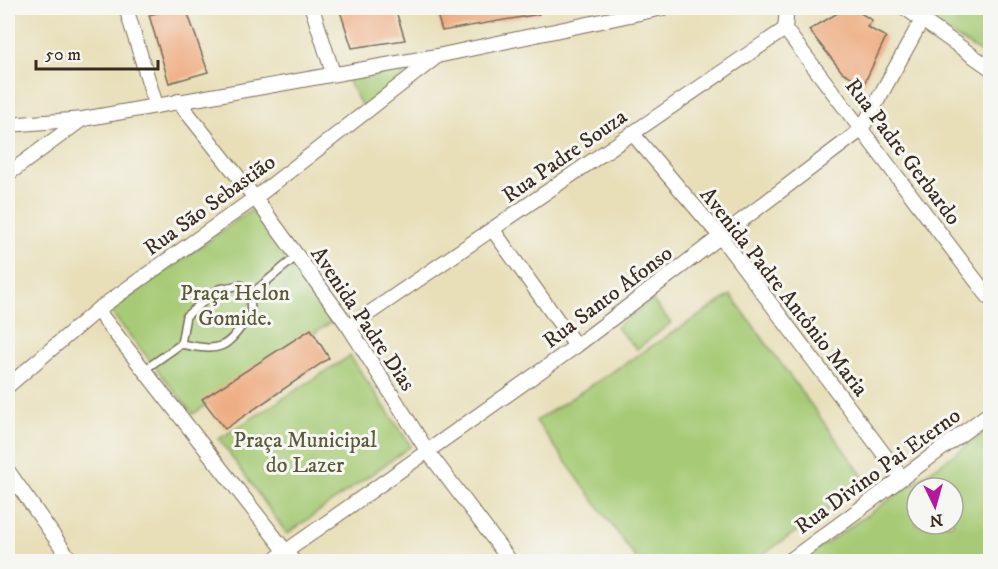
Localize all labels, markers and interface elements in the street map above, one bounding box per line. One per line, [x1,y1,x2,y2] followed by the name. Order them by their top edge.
[36,33,158,71] scale bar
[45,44,81,66] text: 50 m
[839,73,967,231] street label: Rua Padre Gerbardo
[497,103,633,209] street label: Rua Padre Souza
[139,148,281,262] street label: Rua São Sebastião
[694,182,874,402] street label: Avenida Padre Antônio Maria
[538,240,678,355] street label: Rua Santo Afonso
[304,241,421,396] street label: Avenida Padre Dias
[180,280,290,332] park label: Praça Helon Gomide.
[790,402,966,540] street label: Rua Divino Pai Eterno
[233,427,377,479] park label: Praça Municipal do Lazer
[905,476,965,536] north arrow
[929,509,944,530] text: N

